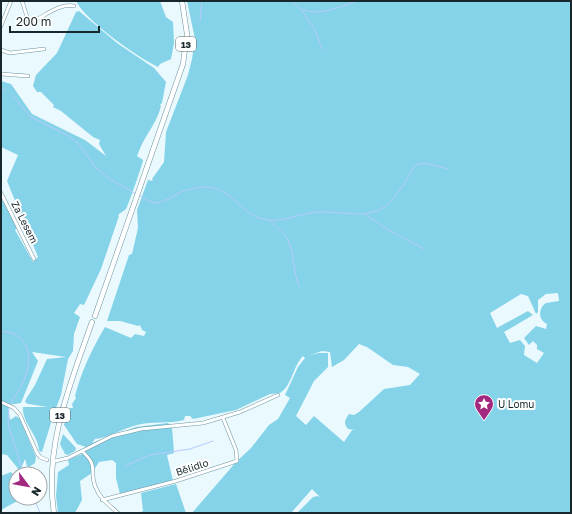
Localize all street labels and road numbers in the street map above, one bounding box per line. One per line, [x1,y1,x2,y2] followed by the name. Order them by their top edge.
[176,37,196,51] road number: 13
[9,199,41,245] street label: Za Lesem
[50,408,70,422] road number: 13
[174,456,210,478] street label: Bělidlo

